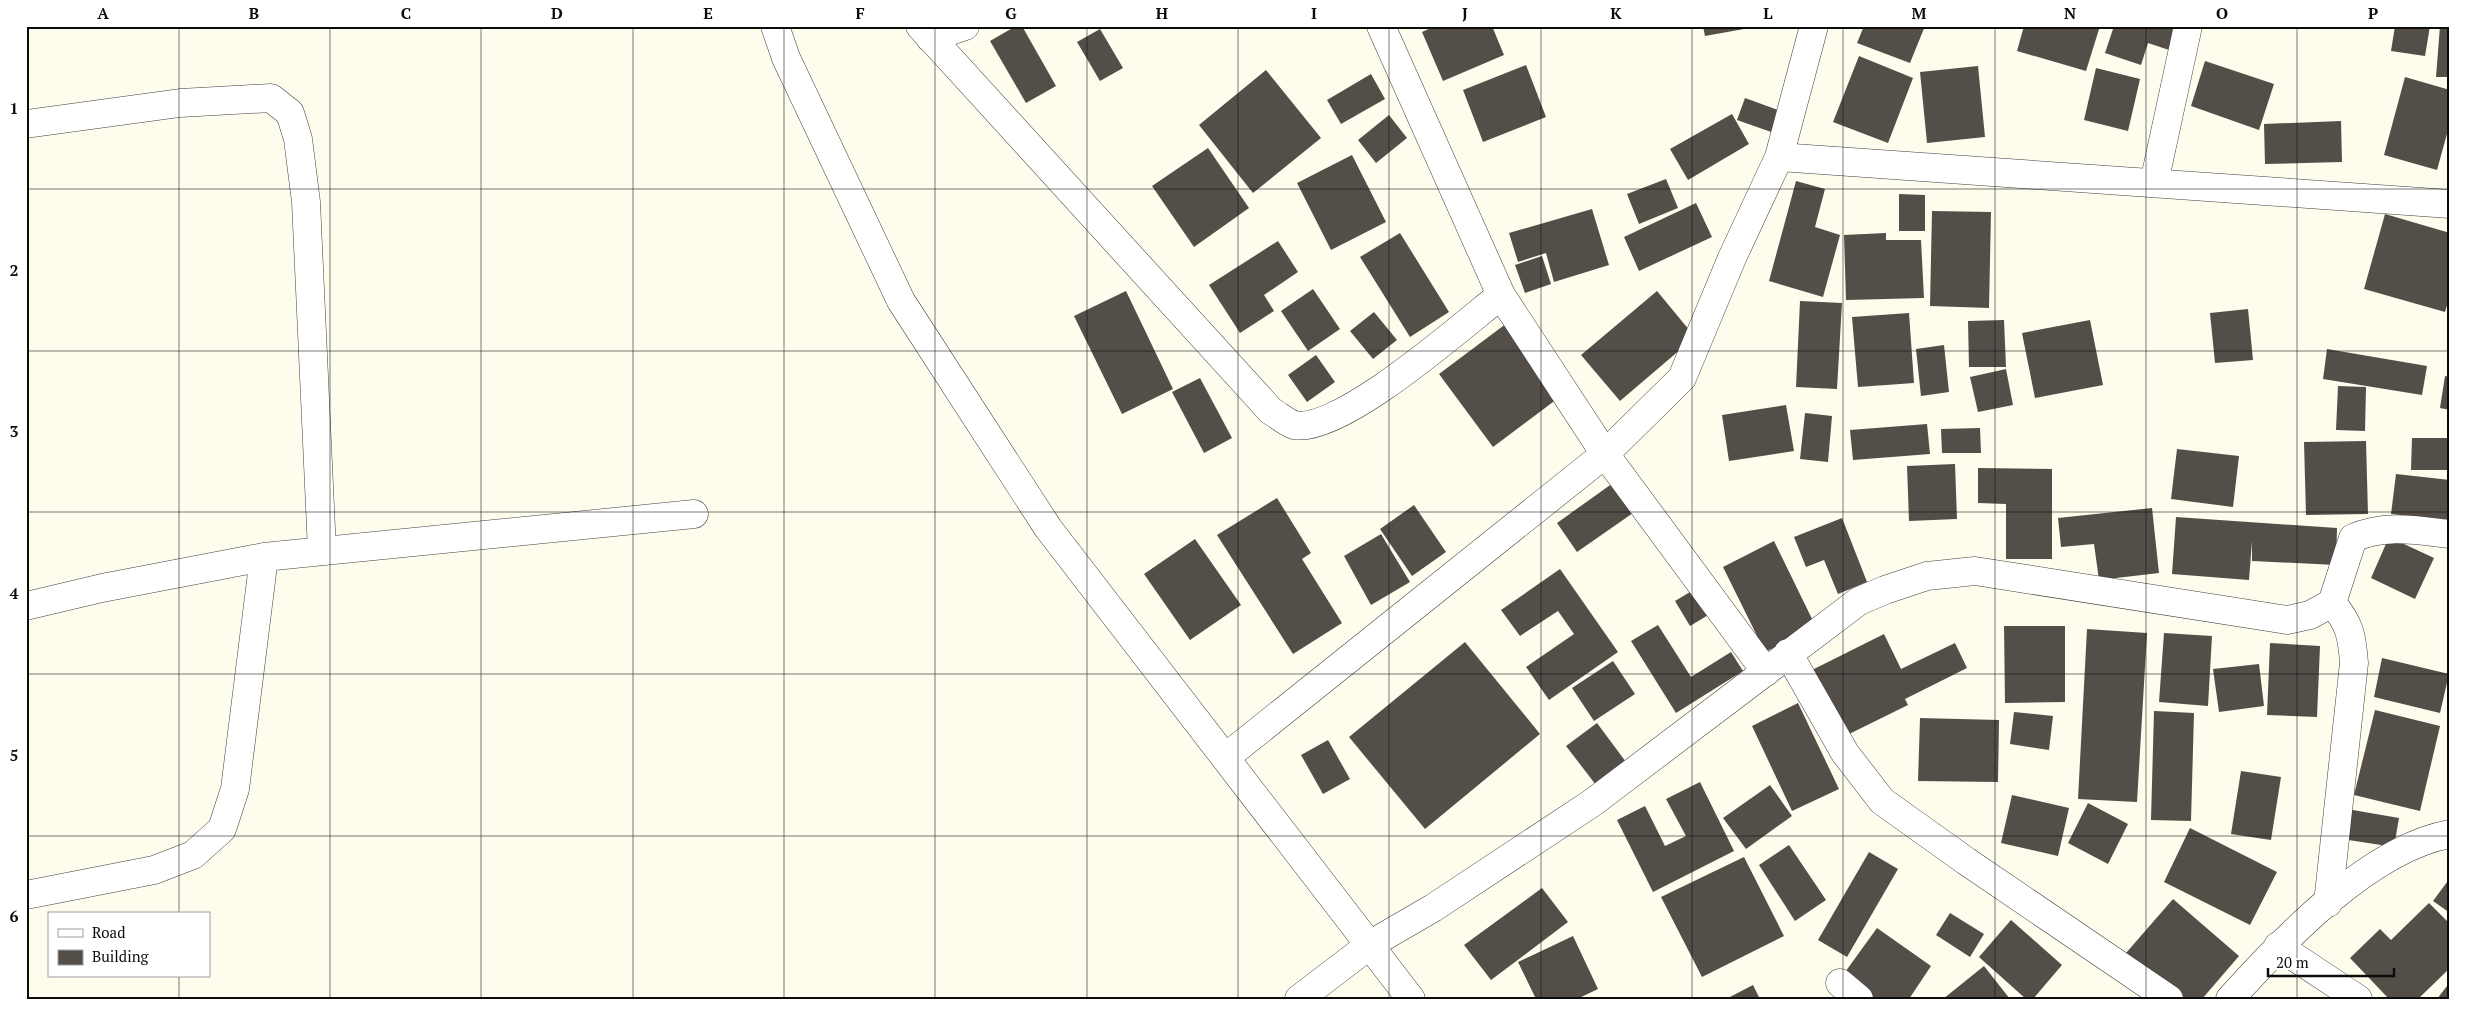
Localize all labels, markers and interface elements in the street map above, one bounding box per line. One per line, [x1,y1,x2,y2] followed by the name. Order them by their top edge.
[97,2,109,24] text: A
[249,2,259,24] text: B
[401,2,411,24] text: C
[551,2,563,24] text: D
[703,2,713,24] text: E
[855,2,865,24] text: F
[1005,2,1017,24] text: G
[1156,2,1168,24] text: H
[1311,2,1317,24] text: I
[1462,2,1468,24] text: J
[1610,2,1622,24] text: K
[1763,2,1773,24] text: L
[1912,2,1927,24] text: M
[2064,2,2076,24] text: N
[2216,2,2228,24] text: O
[2368,2,2378,24] text: P
[9,97,19,119] text: 1
[9,259,19,281] text: 2
[9,420,19,442] text: 3
[9,582,19,604] text: 4
[9,744,19,766] text: 5
[9,905,19,927] text: 6
[48,912,210,978] legend
[92,922,125,942] text: Road
[2268,945,2395,977] scale bar
[92,946,150,966] text: Building
[2276,952,2309,972] text: 20 m

